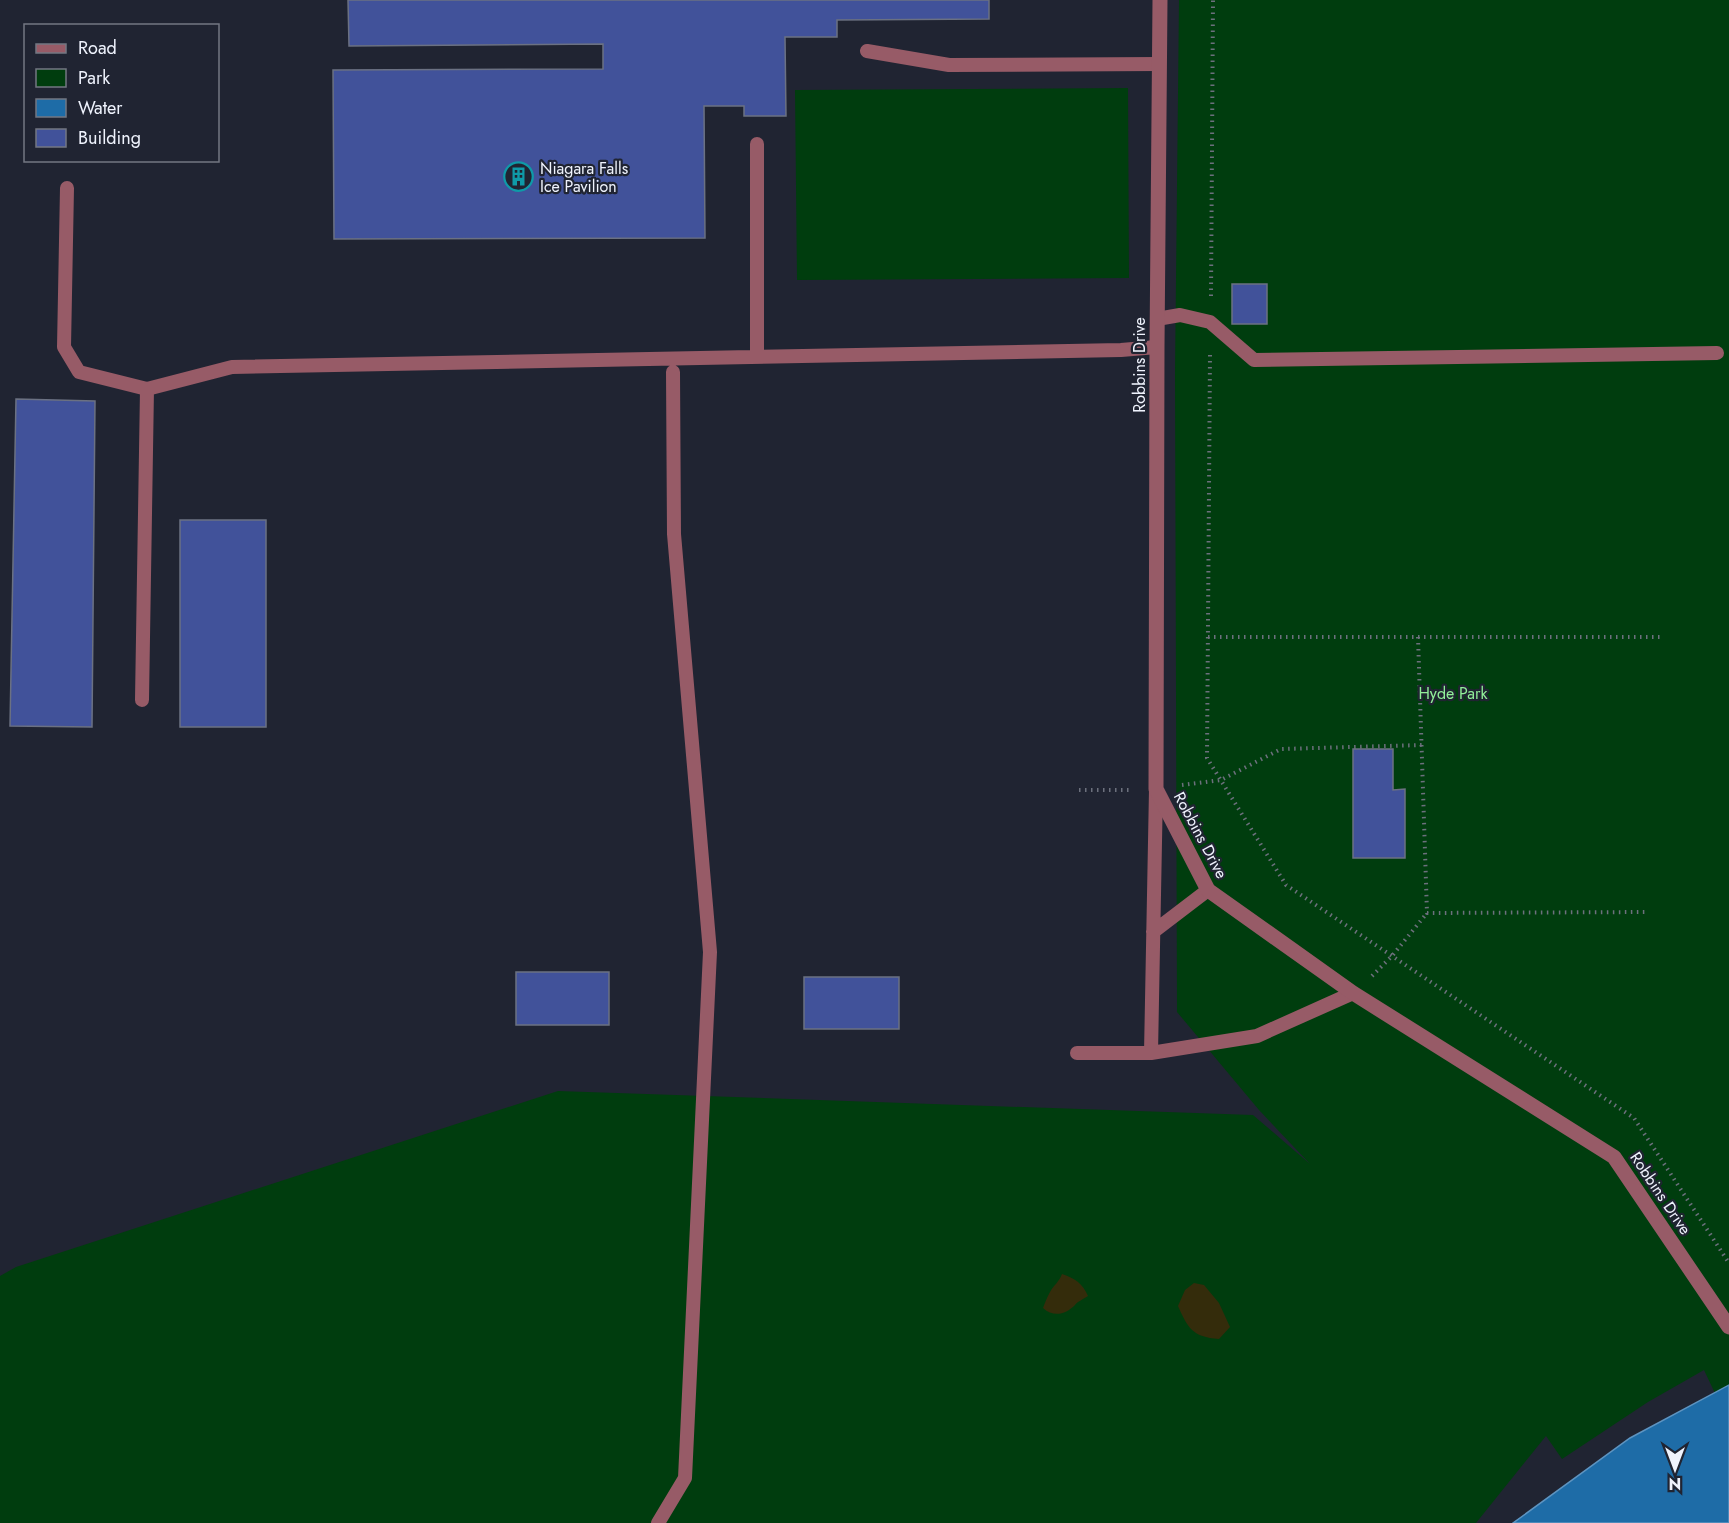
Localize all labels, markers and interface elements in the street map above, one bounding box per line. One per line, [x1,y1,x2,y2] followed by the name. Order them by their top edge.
[24,24,219,162] legend
[78,35,117,61] text: Road
[78,65,110,91] text: Park
[78,95,123,121] text: Water
[78,125,141,151] text: Building
[540,157,628,198] place label: Niagara Falls Ice Pavilion
[503,161,535,193] building icon: Niagara Falls Ice Pavilion
[1128,317,1151,413] street label: Robbins Drive
[1418,682,1489,705] park label: Hyde Park
[1168,788,1233,883] street label: Robbins Drive
[1624,1147,1697,1239] street label: Robbins Drive
[1645,1439,1705,1499] north arrow
[1669,1472,1681,1495] text: N

